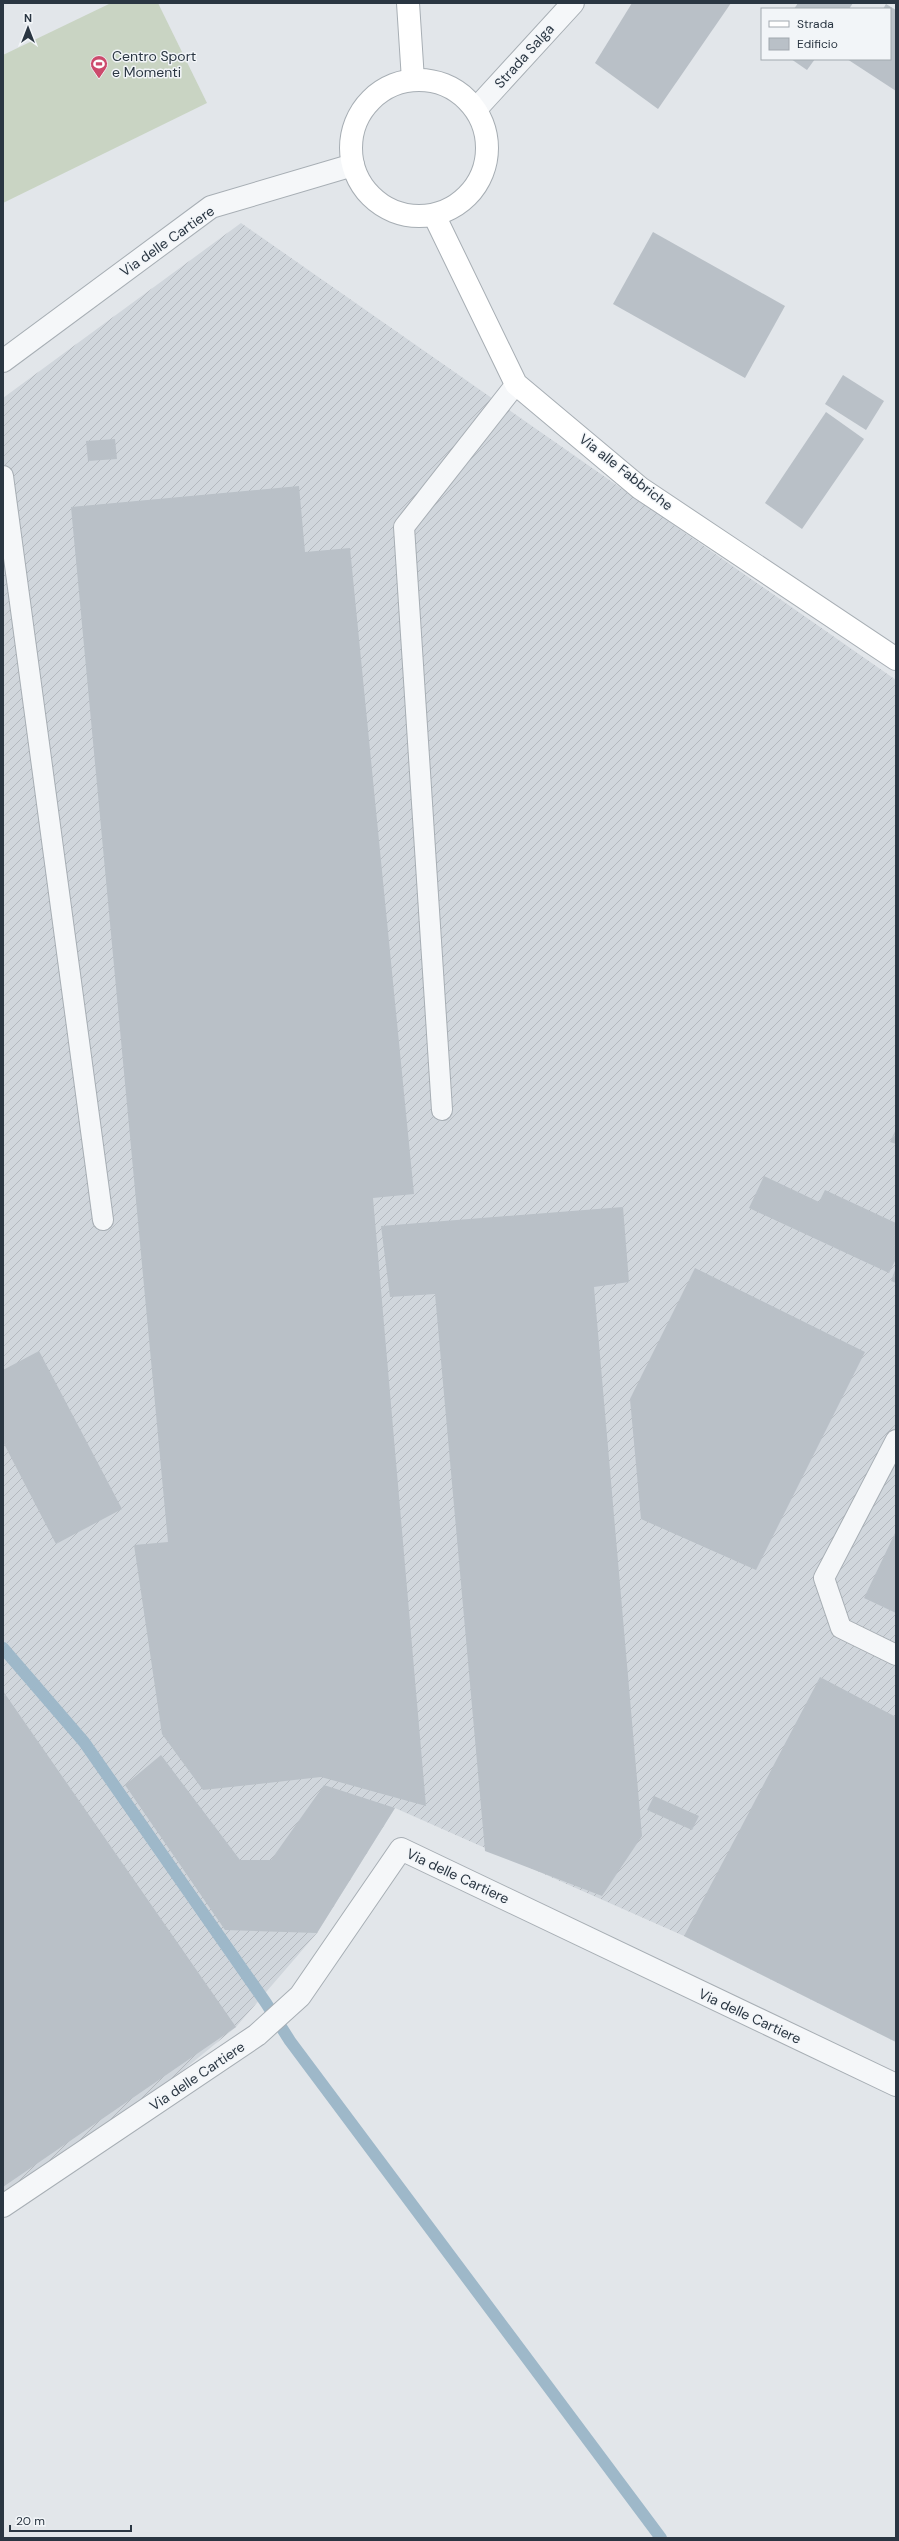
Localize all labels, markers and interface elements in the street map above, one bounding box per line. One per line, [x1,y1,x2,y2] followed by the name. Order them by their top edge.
[8,8,48,48] north arrow
[761,8,891,60] legend
[24,11,32,25] text: N
[797,16,834,32] text: Strada
[490,20,558,92] street label: Strada Salga
[797,36,838,52] text: Edificio
[112,47,196,81] place label: Centro Sport e Momenti
[89,54,109,79] sports icon: Centro Sport e Momenti
[116,202,218,280] street label: Via delle Cartiere
[575,430,677,514] street label: Via alle Fabbriche
[404,1844,512,1908] street label: Via delle Cartiere
[696,1984,804,2048] street label: Via delle Cartiere
[146,2037,248,2115] street label: Via delle Cartiere
[10,2507,131,2533] scale bar
[16,2513,45,2529] text: 20 m

